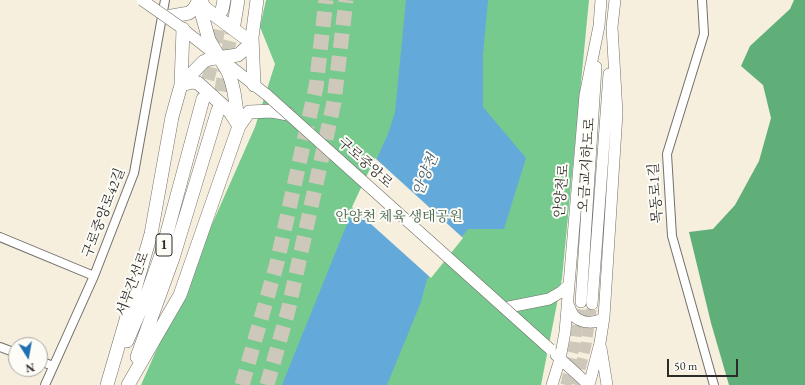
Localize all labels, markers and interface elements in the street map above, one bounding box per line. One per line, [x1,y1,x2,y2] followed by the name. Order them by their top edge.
[575,117,599,213] street label: 오금교지하도로
[334,134,396,192] street label: 구로중앙로
[410,151,442,199] water label: 안양천
[645,162,667,224] street label: 목동로1길
[551,163,573,219] street label: 안양천로
[79,166,129,260] street label: 구로중앙로42길
[335,209,463,225] park label: 안양천 체육 생태공원
[156,234,172,256] road number: 1
[113,249,153,319] street label: 서부간선로
[8,337,48,377] north arrow
[669,351,740,377] scale bar
[674,358,697,374] text: 50 m
[24,360,36,376] text: N

